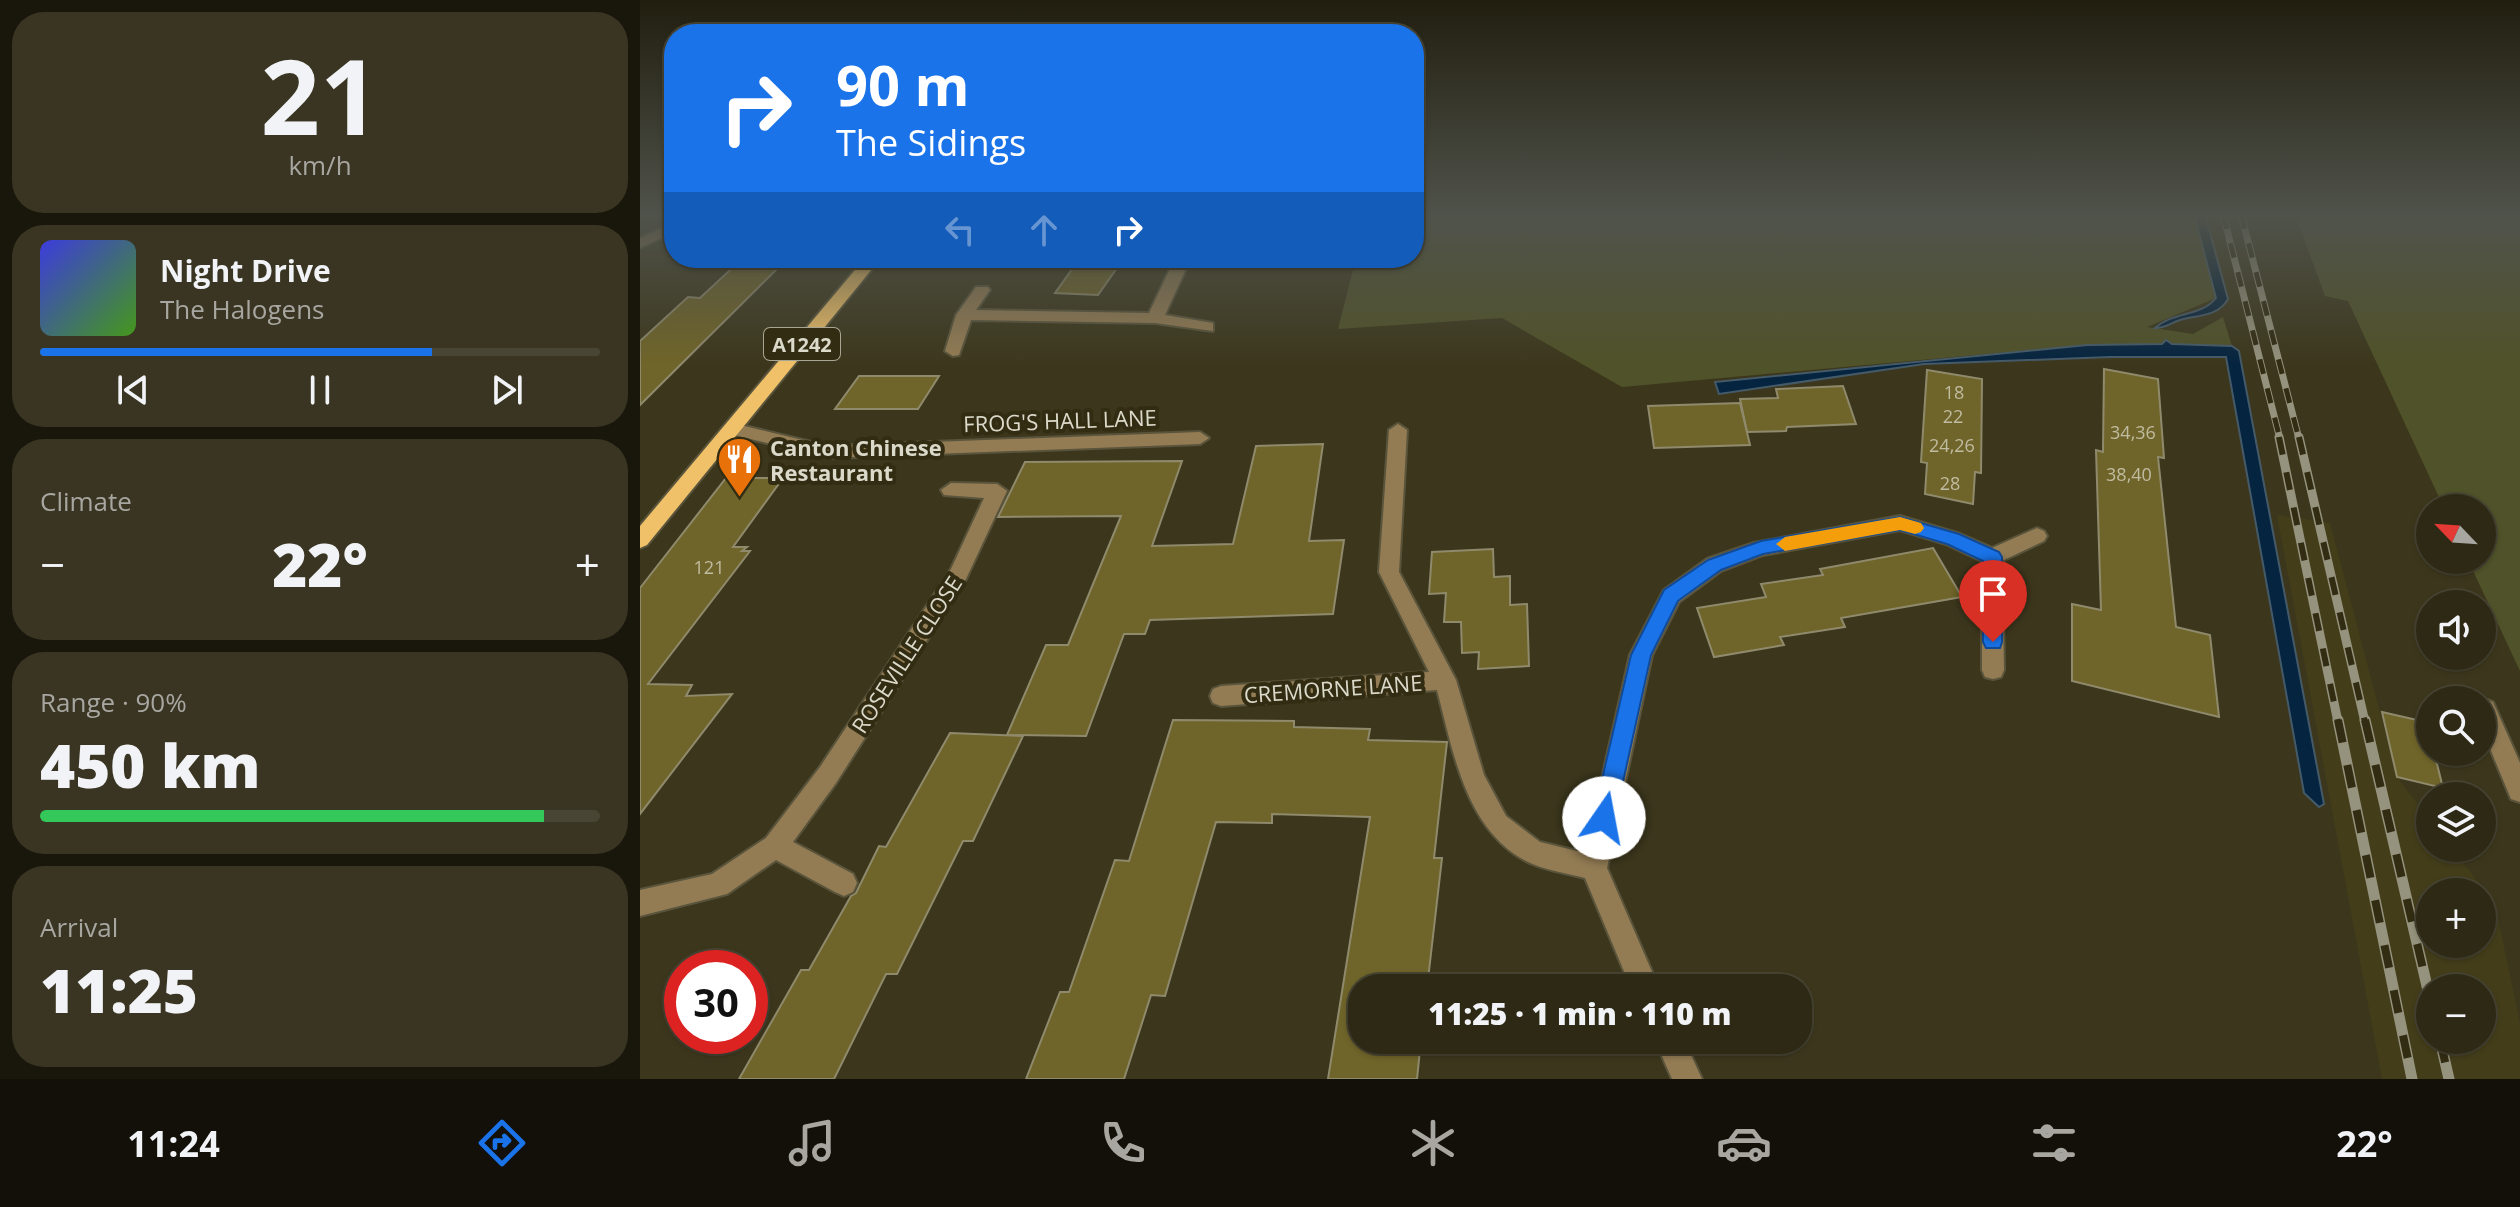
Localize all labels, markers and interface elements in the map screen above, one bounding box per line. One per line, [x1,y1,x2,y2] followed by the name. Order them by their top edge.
[261,24,379,165] text: 21
[836,46,970,122] text: 90 m
[704,56,808,160] icon: right
[836,118,1026,167] text: The Sidings
[288,147,352,183] text: km/h
[938,208,982,252] icon: left
[1022,208,1066,252] icon: ahead
[1106,208,1150,252] icon: right
[160,250,331,291] text: Night Drive
[160,291,325,327] text: The Halogens
[764,328,840,360] road number: A1242
[111,368,155,412] icon: previous
[298,368,342,412] icon: pause
[485,368,529,412] icon: next
[1944,380,1964,404] house number: 18
[963,402,1157,438] street label: FROG'S HALL LANE
[1943,404,1963,428] house number: 22
[2110,420,2156,444] house number: 34,36
[770,432,942,487] place label: Canton Chinese Restaurant
[1929,433,1975,457] house number: 24,26
[715,436,763,499] restaurant icon: Canton Chinese Restaurant
[2106,462,2152,486] house number: 38,40
[1940,471,1960,495] house number: 28
[40,483,132,519] text: Climate
[2416,494,2496,574] north arrow
[2416,494,2496,1054] map controls
[272,523,368,605] text: 22°
[40,534,65,594] text: −
[575,534,600,594] text: +
[694,555,724,579] house number: 121
[1959,560,2027,642] pin
[844,570,968,738] street label: ROSEVILLE CLOSE
[1971,572,2015,616] icon: arrive
[2416,590,2496,670] button: sound
[1243,667,1423,709] street label: CREMORNE LANE
[40,684,187,720] text: Range · 90%
[2416,686,2496,766] button: search
[40,724,261,806] text: 450 km
[1562,776,1646,860] position arrow
[2416,782,2496,862] button: layers
[2416,878,2496,958] button: +
[40,909,118,945] text: Arrival
[40,949,198,1031] text: 11:25
[664,950,768,1054] speed limit sign: 30
[2416,974,2496,1054] button: −
[1428,993,1732,1034] text: 11:25 · 1 min · 110 m
[474,1115,530,1171] icon: directions
[784,1115,840,1171] icon: music
[1095,1115,1151,1171] icon: phone
[1405,1115,1461,1171] icon: climate
[1716,1115,1772,1171] icon: car
[2026,1115,2082,1171] icon: filters
[127,1119,220,1168] text: 11:24
[2336,1119,2393,1168] text: 22°

